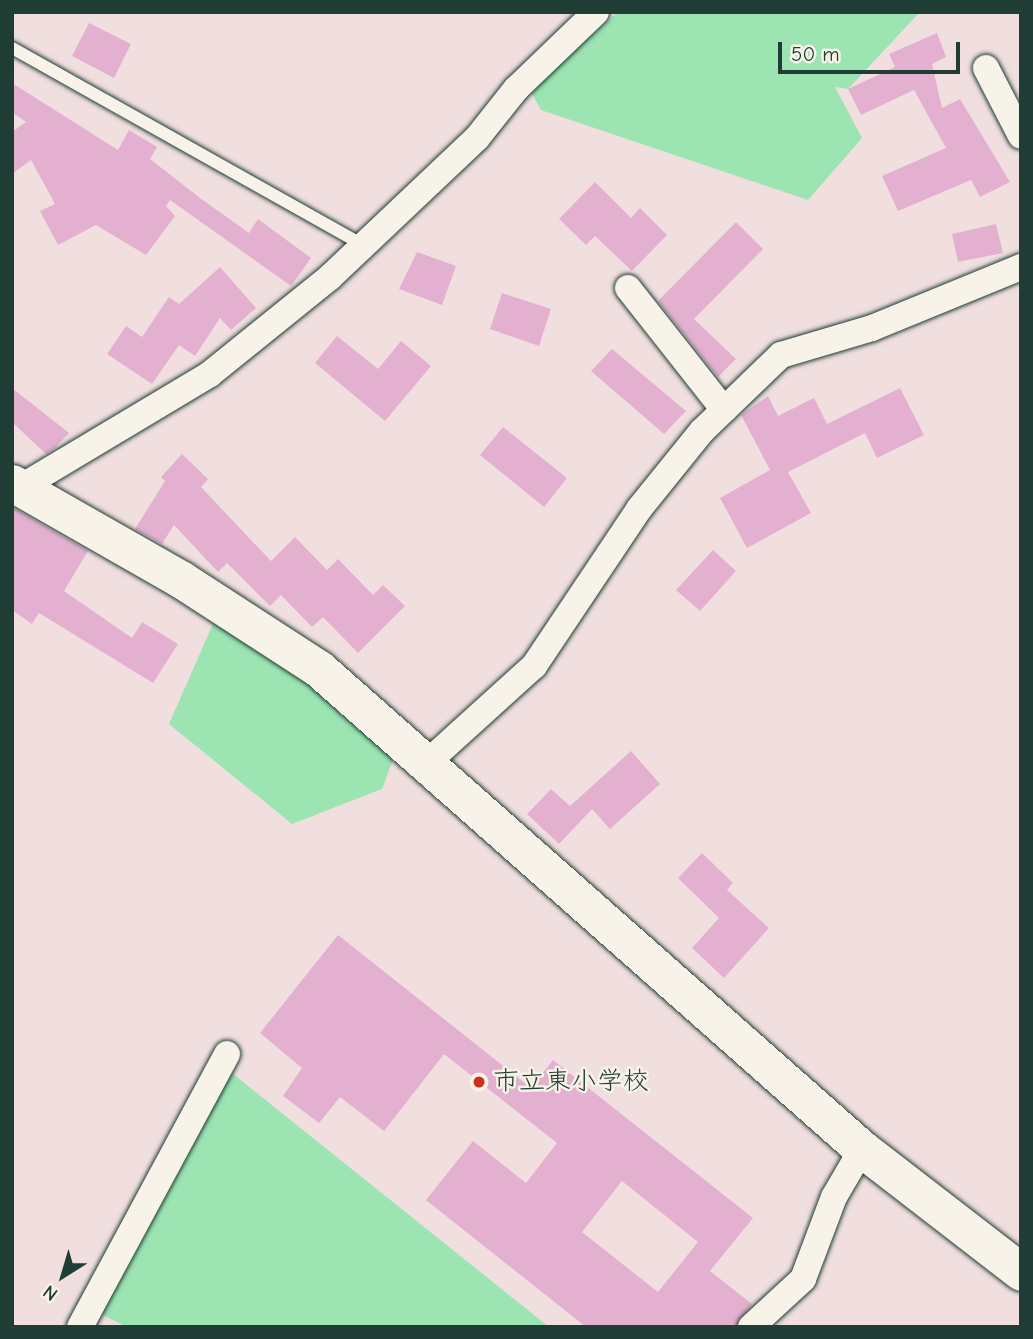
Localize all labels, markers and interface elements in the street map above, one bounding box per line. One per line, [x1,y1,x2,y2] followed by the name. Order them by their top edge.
[781,28,963,72] scale bar
[791,42,840,66] text: 50 m
[493,1066,649,1098] place label: 市立東小学校
[471,1074,487,1090] marker: 市立東小学校
[28,1241,98,1311] north arrow
[39,1280,62,1305] text: N

